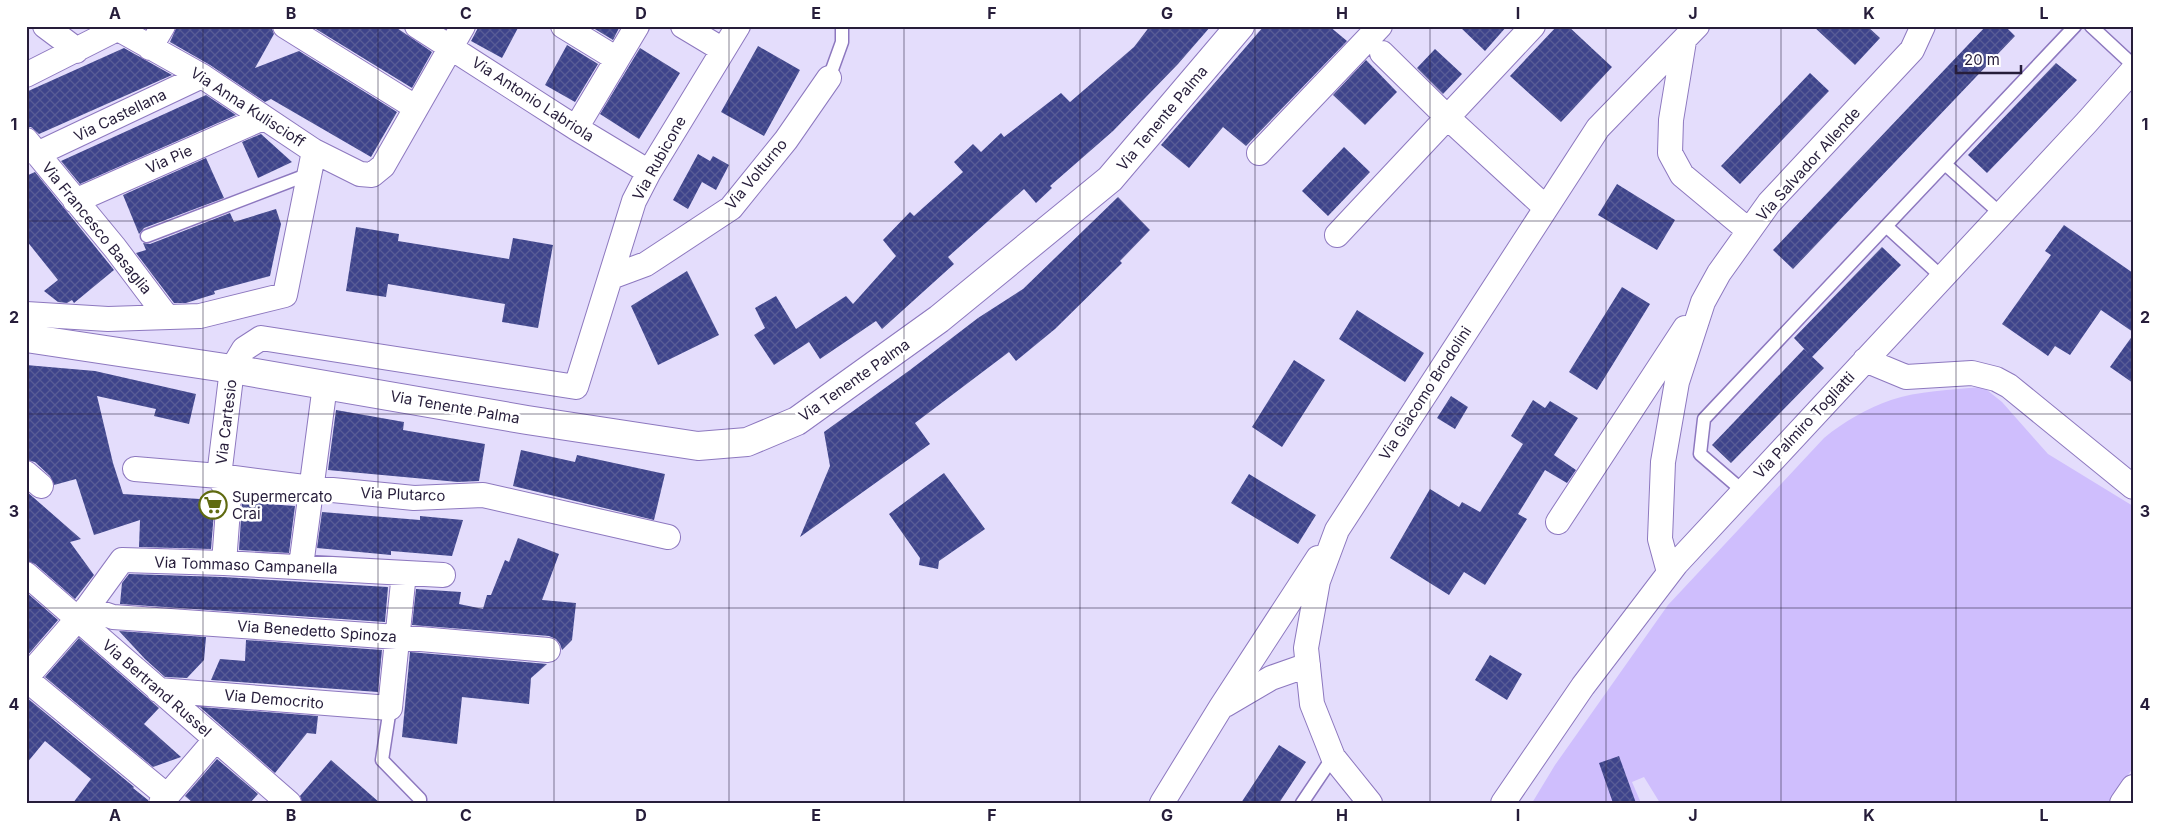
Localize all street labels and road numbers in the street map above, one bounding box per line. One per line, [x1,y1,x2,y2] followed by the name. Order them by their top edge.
[468,52,598,146] street label: Via Antonio Labriola
[1113,62,1211,174] street label: Via Tenente Palma
[187,63,309,151] street label: Via Anna Kuliscioff
[71,84,169,146] street label: Via Castellana
[1752,103,1864,225] street label: Via Salvador Allende
[628,113,690,203] street label: Via Rubicone
[721,135,791,213] street label: Via Volturno
[143,140,195,178] street label: Via Pie
[38,158,156,298] street label: Via Francesco Basaglia
[1375,322,1475,464] street label: Via Giacomo Brodolini
[795,335,913,425] street label: Via Tenente Palma
[1750,368,1858,482] street label: Via Palmiro Togliatti
[211,378,241,466] street label: Via Cartesio
[389,386,521,428] street label: Via Tenente Palma
[360,483,446,505] street label: Via Plutarco
[154,552,338,578] street label: Via Tommaso Campanella
[237,616,397,646] street label: Via Benedetto Spinoza
[98,635,216,741] street label: Via Bertrand Russel
[223,685,325,713] street label: Via Democrito

